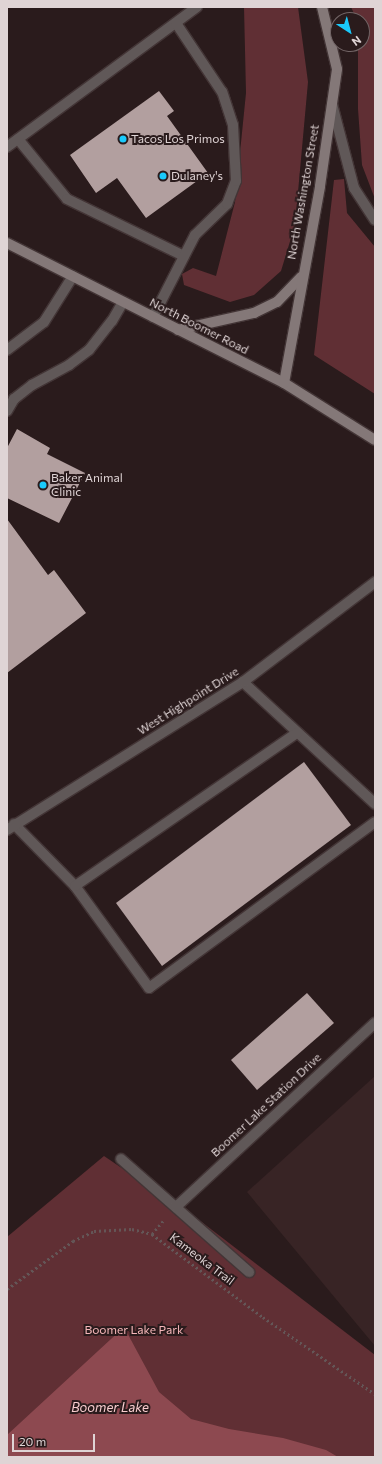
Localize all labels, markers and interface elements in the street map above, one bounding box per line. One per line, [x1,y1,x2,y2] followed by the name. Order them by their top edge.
[330,12,370,52] north arrow
[350,34,364,49] text: N
[284,123,322,261] street label: North Washington Street
[131,132,225,146] place label: Tacos Los Primos
[118,134,128,144] marker: Tacos Los Primos
[171,169,223,183] place label: Dulaney's
[158,171,168,181] marker: Dulaney's
[147,295,251,357] street label: North Boomer Road
[51,471,123,499] place label: Baker Animal Clinic
[38,480,48,490] marker: Baker Animal Clinic
[135,664,241,738] street label: West Highpoint Drive
[208,1050,324,1160] street label: Boomer Lake Station Drive
[167,1230,237,1288] street label: Kameoka Trail
[84,1323,184,1337] park label: Boomer Lake Park
[71,1399,149,1415] water label: Boomer Lake
[14,1426,97,1452] scale bar
[19,1434,46,1448] text: 20 m

